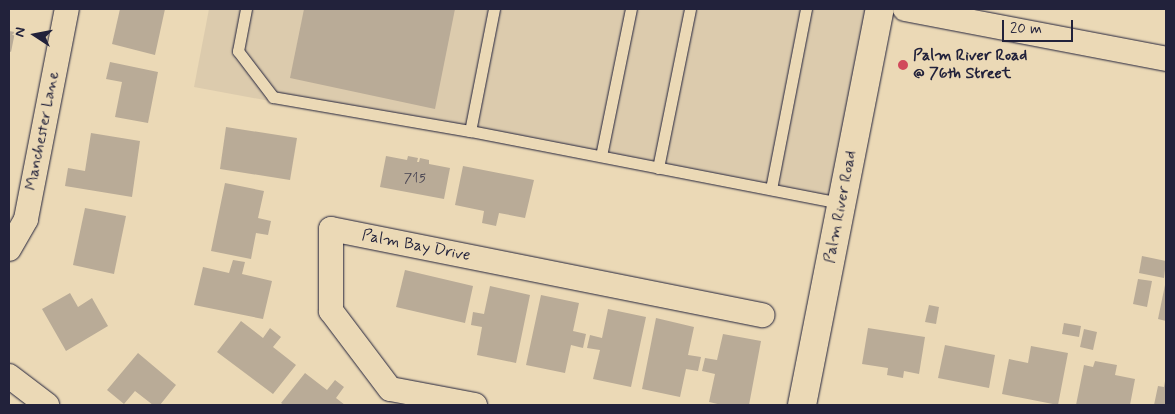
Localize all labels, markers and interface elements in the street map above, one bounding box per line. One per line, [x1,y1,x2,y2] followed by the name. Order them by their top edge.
[10,10,60,60] north arrow
[1005,10,1076,42] scale bar
[1010,19,1042,39] text: 20 m
[11,26,30,38] text: N
[913,46,1028,84] place label: Palm River Road @ 76th Street
[897,59,909,71] marker: Palm River Road @ 76th Street
[22,71,64,191] street label: Manchester Lane
[821,149,861,265] street label: Palm River Road
[404,170,426,186] house number: 715
[361,226,471,266] street label: Palm Bay Drive

